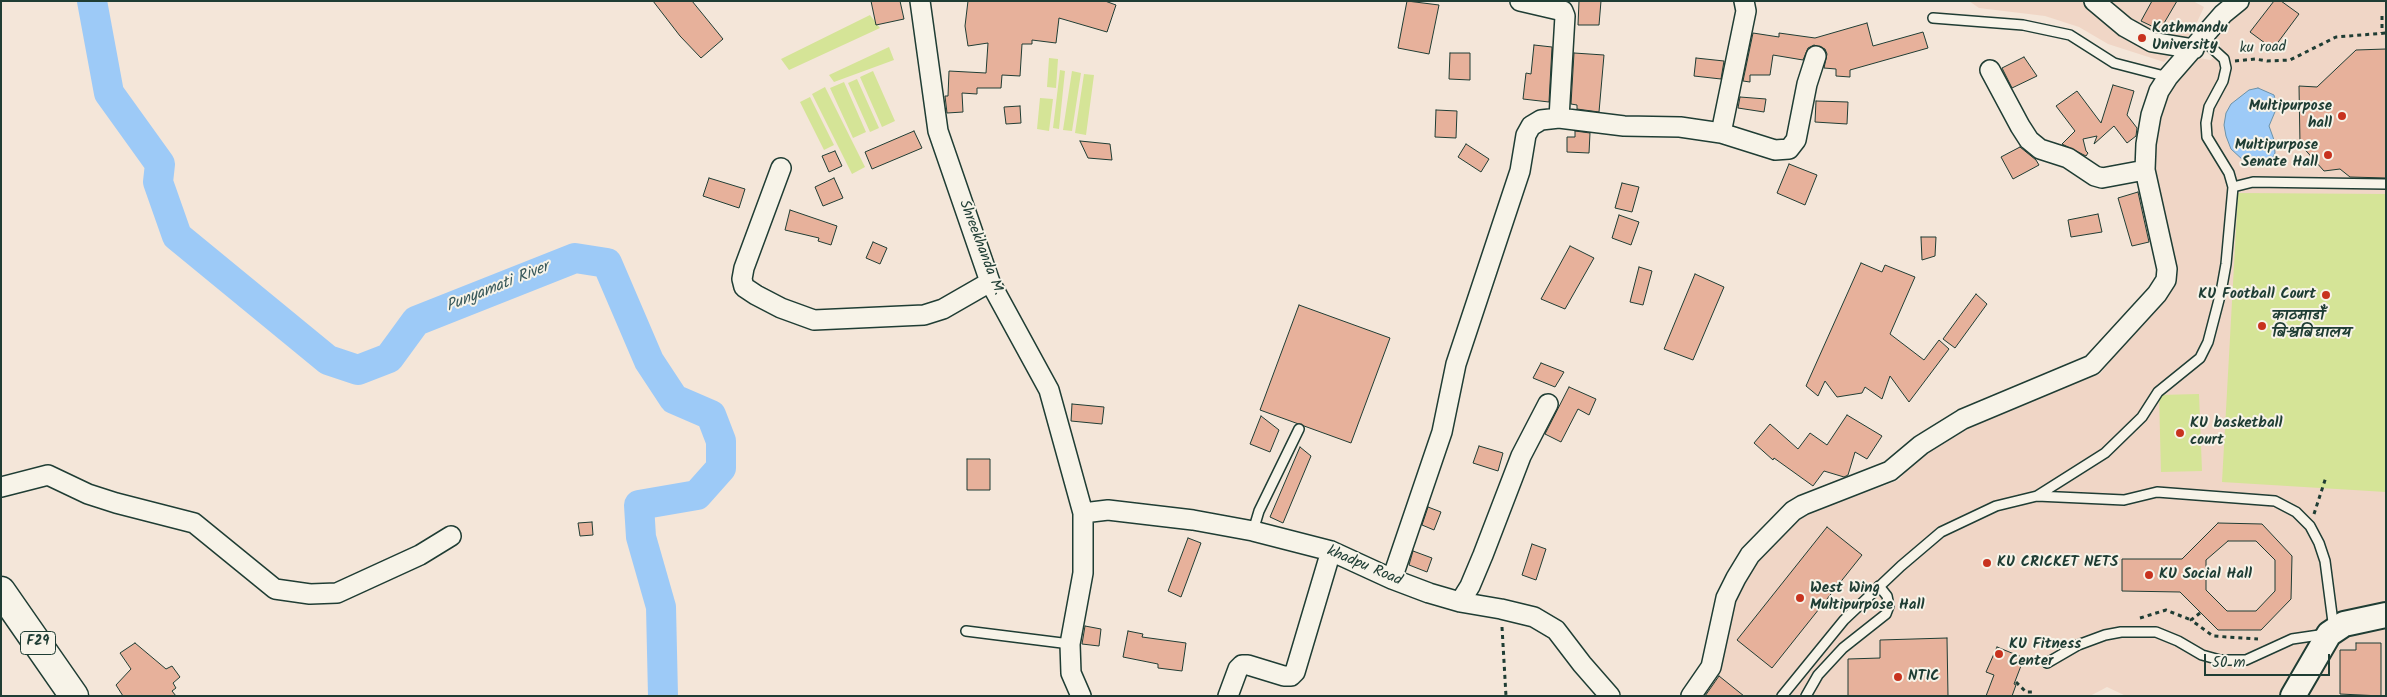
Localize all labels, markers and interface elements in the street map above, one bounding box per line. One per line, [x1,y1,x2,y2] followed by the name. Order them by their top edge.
[2152,20,2228,55] place label: Kathmandu University
[2136,32,2148,44] marker: Kathmandu University
[2239,39,2287,59] street label: ku road
[2249,98,2332,133] place label: Multipurpose hall
[2336,110,2348,122] marker: Multipurpose hall
[2235,137,2318,172] place label: Multipurpose Senate Hall
[2322,149,2334,161] marker: Multipurpose Senate Hall
[954,198,1006,298] street label: Shreekhanda M.
[444,259,552,317] water label: Punyamati River
[2198,286,2316,304] place label: KU Football Court
[2320,289,2332,301] marker: KU Football Court
[2272,308,2351,343] place label: काठमाडौँ बिश्वबिद्यालय
[2256,320,2268,332] marker: काठमाडौँ बिश्वबिद्यालय
[2190,415,2283,450] place label: KU basketball court
[2174,427,2186,439] marker: KU basketball court
[1324,543,1404,591] street label: khadpu Road
[1997,554,2118,572] place label: KU CRICKET NETS
[1981,557,1993,569] marker: KU CRICKET NETS
[2159,566,2252,584] place label: KU Social Hall
[2143,569,2155,581] marker: KU Social Hall
[1810,580,1924,615] place label: West Wing Multipurpose Hall
[1794,592,1806,604] marker: West Wing Multipurpose Hall
[20,632,56,654] road number: F29
[2009,636,2081,671] place label: KU Fitness Center
[2207,644,2333,676] scale bar
[1993,648,2005,660] marker: KU Fitness Center
[2212,651,2246,675] text: 50 m
[1908,668,1940,686] place label: NTIC
[1892,671,1904,683] marker: NTIC

